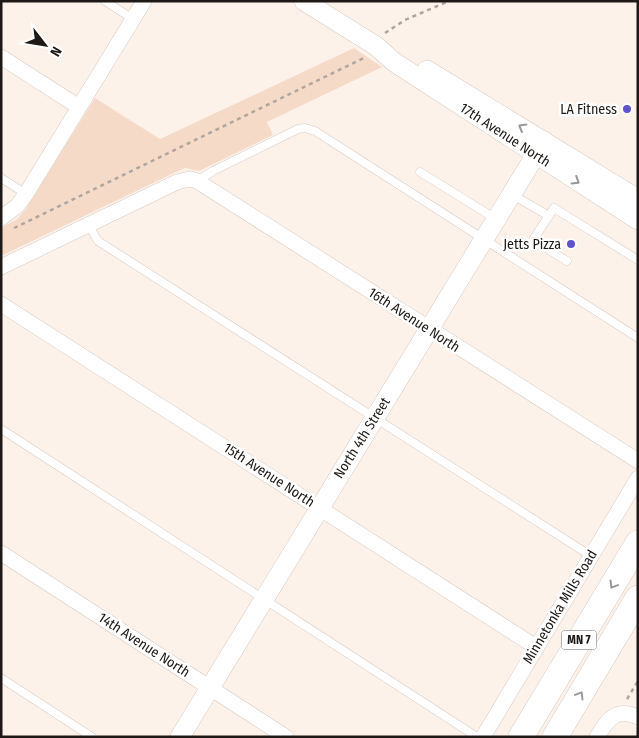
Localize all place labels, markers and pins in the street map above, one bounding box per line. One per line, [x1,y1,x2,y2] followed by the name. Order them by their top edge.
[560,101,617,118] place label: LA Fitness
[621,103,633,115] marker: LA Fitness
[503,236,561,253] place label: Jetts Pizza
[565,238,577,250] marker: Jetts Pizza

